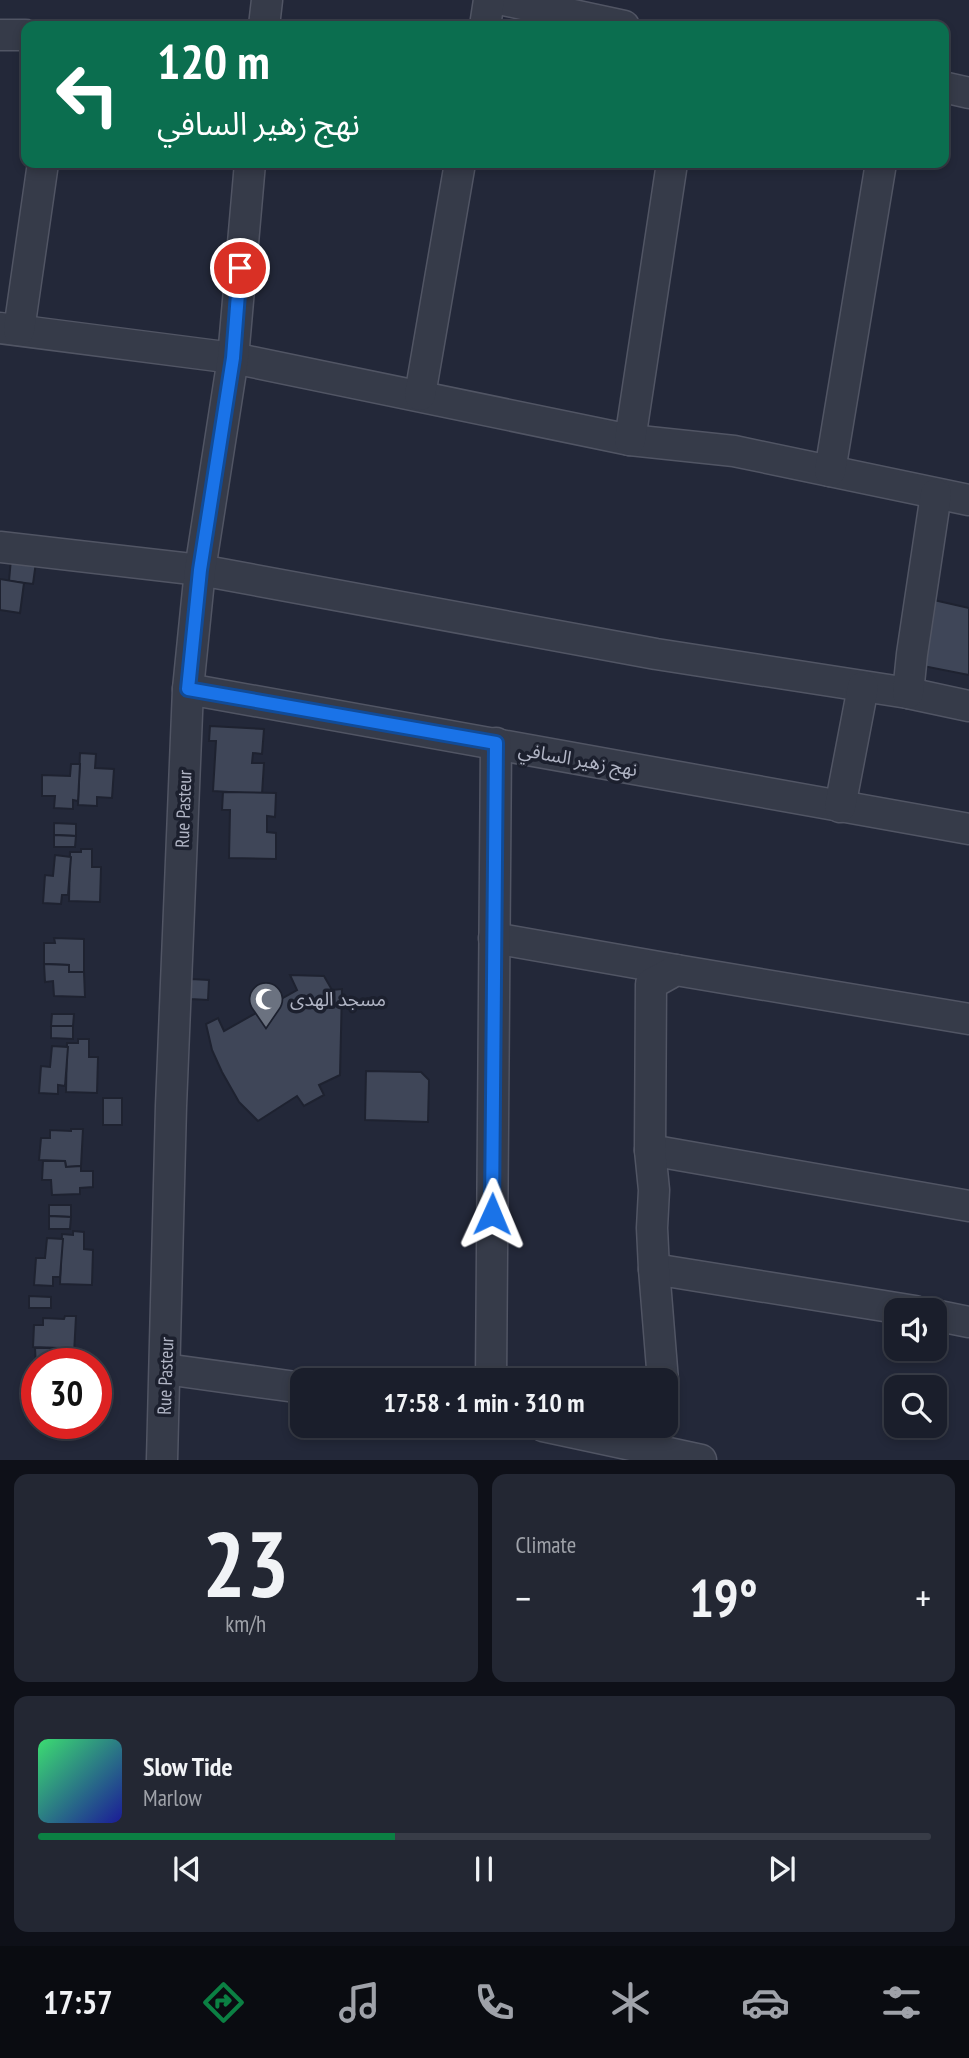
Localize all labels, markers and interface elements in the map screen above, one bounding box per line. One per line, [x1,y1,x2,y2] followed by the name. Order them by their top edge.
[157,29,270,93] text: 120 m
[42,49,133,140] icon: left
[157,102,360,144] text: نهج زهير السافي
[210,238,270,298] pin
[221,249,259,287] icon: arrive
[516,737,639,785] street label: نهج زهير السافي
[170,769,196,848] street label: Rue Pasteur
[247,980,285,1029] mosque icon: مسجد الهدى
[290,987,386,1011] place label: مسجد الهدى
[455,1177,529,1251] position arrow
[884,1298,947,1438] map controls
[884,1298,947,1361] button: sound
[152,1336,178,1415] street label: Rue Pasteur
[21,1348,112,1439] speed limit sign: 30
[884,1375,947,1438] button: search
[384,1386,584,1419] text: 17:58 · 1 min · 310 m
[202,1504,289,1622] text: 23
[516,1530,576,1559] text: Climate
[689,1564,758,1631] text: 19°
[516,1573,531,1622] text: −
[915,1573,931,1622] text: +
[225,1609,266,1638] text: km/h
[143,1750,233,1783] text: Slow Tide
[143,1783,202,1812] text: Marlow
[168,1850,206,1888] icon: previous
[465,1850,503,1888] icon: pause
[763,1850,801,1888] icon: next
[199,1978,248,2027] icon: directions
[335,1978,384,2027] icon: music
[470,1978,519,2027] icon: phone
[606,1978,655,2027] icon: climate
[741,1978,790,2027] icon: car
[877,1978,926,2027] icon: filters
[43,1981,112,2023] text: 17:57

